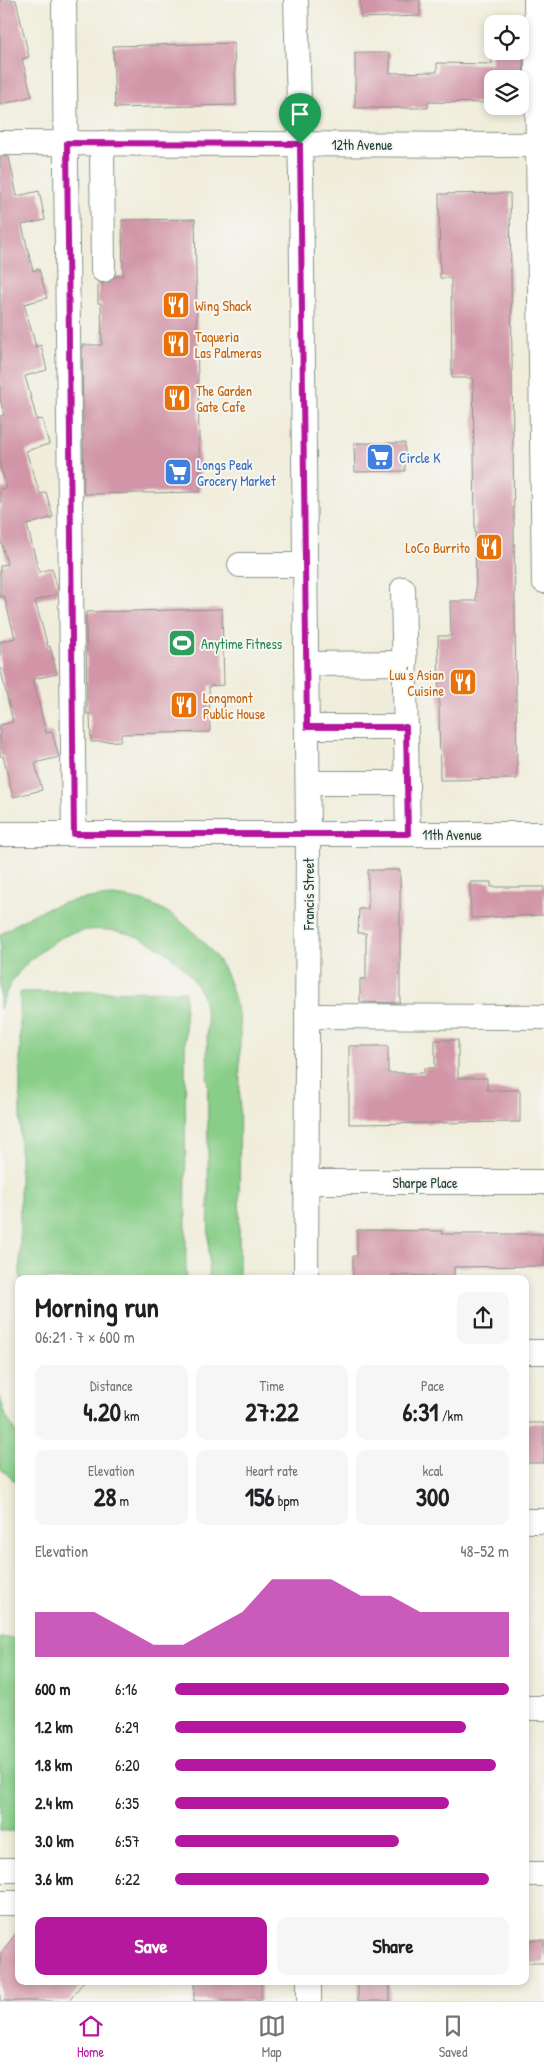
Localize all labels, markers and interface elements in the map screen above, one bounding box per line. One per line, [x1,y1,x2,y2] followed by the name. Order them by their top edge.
[484,15,529,115] map controls
[484,15,529,60] button: locate
[484,70,529,115] button: layers
[279,93,321,144] pin
[286,100,314,128] icon: arrive
[331,135,393,154] street label: 12th Avenue
[161,290,191,320] restaurant icon: Wing Shack
[195,296,252,316] place label: Wing Shack
[195,327,262,362] place label: Taqueria Las Palmeras
[161,329,191,359] restaurant icon: Taqueria Las Palmeras
[196,381,252,416] place label: The Garden Gate Cafe
[162,383,192,413] restaurant icon: The Garden Gate Cafe
[365,442,395,472] supermarket icon: Circle K
[399,448,441,467] place label: Circle K
[197,455,276,491] place label: Longs Peak Grocery Market
[163,457,193,487] supermarket icon: Longs Peak Grocery Market
[474,532,504,562] restaurant icon: LoCo Burrito
[406,538,470,557] place label: LoCo Burrito
[167,628,197,658] sports icon: Anytime Fitness
[201,634,282,654] place label: Anytime Fitness
[390,665,444,700] place label: Luu's Asian Cuisine
[448,667,478,697] restaurant icon: Luu's Asian Cuisine
[203,688,266,723] place label: Longmont Public House
[169,690,199,720] restaurant icon: Longmont Public House
[422,825,482,844] street label: 11th Avenue
[299,858,318,931] street label: Francis Street
[393,1173,458,1193] street label: Sharpe Place
[35,1288,159,1326] text: Morning run
[457,1292,509,1344] button: share
[35,1326,135,1348] text: 06:21 · 7 × 600 m
[90,1376,133,1395] text: Distance
[260,1376,284,1395] text: Time
[421,1376,444,1395] text: Pace
[83,1395,121,1429] text: 4.20
[245,1395,299,1429] text: 27:22
[402,1395,438,1429] text: 6:31
[121,1406,139,1425] text: km
[438,1406,463,1425] text: /km
[88,1461,135,1480] text: Elevation
[246,1461,298,1480] text: Heart rate
[422,1461,443,1480] text: kcal
[94,1480,116,1514] text: 28
[245,1480,275,1514] text: 156
[416,1480,449,1514] text: 300
[116,1491,129,1510] text: m
[275,1491,299,1510] text: bpm
[35,1540,88,1562] text: Elevation
[461,1540,509,1562] text: 48–52 m
[35,1678,70,1700] text: 600 m
[115,1678,137,1700] text: 6:16
[35,1716,73,1738] text: 1.2 km
[115,1716,138,1738] text: 6:29
[35,1754,72,1776] text: 1.8 km
[115,1754,140,1776] text: 6:20
[35,1792,73,1814] text: 2.4 km
[115,1792,139,1814] text: 6:35
[35,1830,74,1852] text: 3.0 km
[115,1830,140,1852] text: 6:57
[35,1868,73,1890] text: 3.6 km
[115,1868,140,1890] text: 6:22
[35,1917,267,1975] button: Save
[277,1917,509,1975] button: Share
[77,2012,105,2061] tab: Home
[258,2012,286,2061] tab: Map
[439,2012,467,2061] tab: Saved

